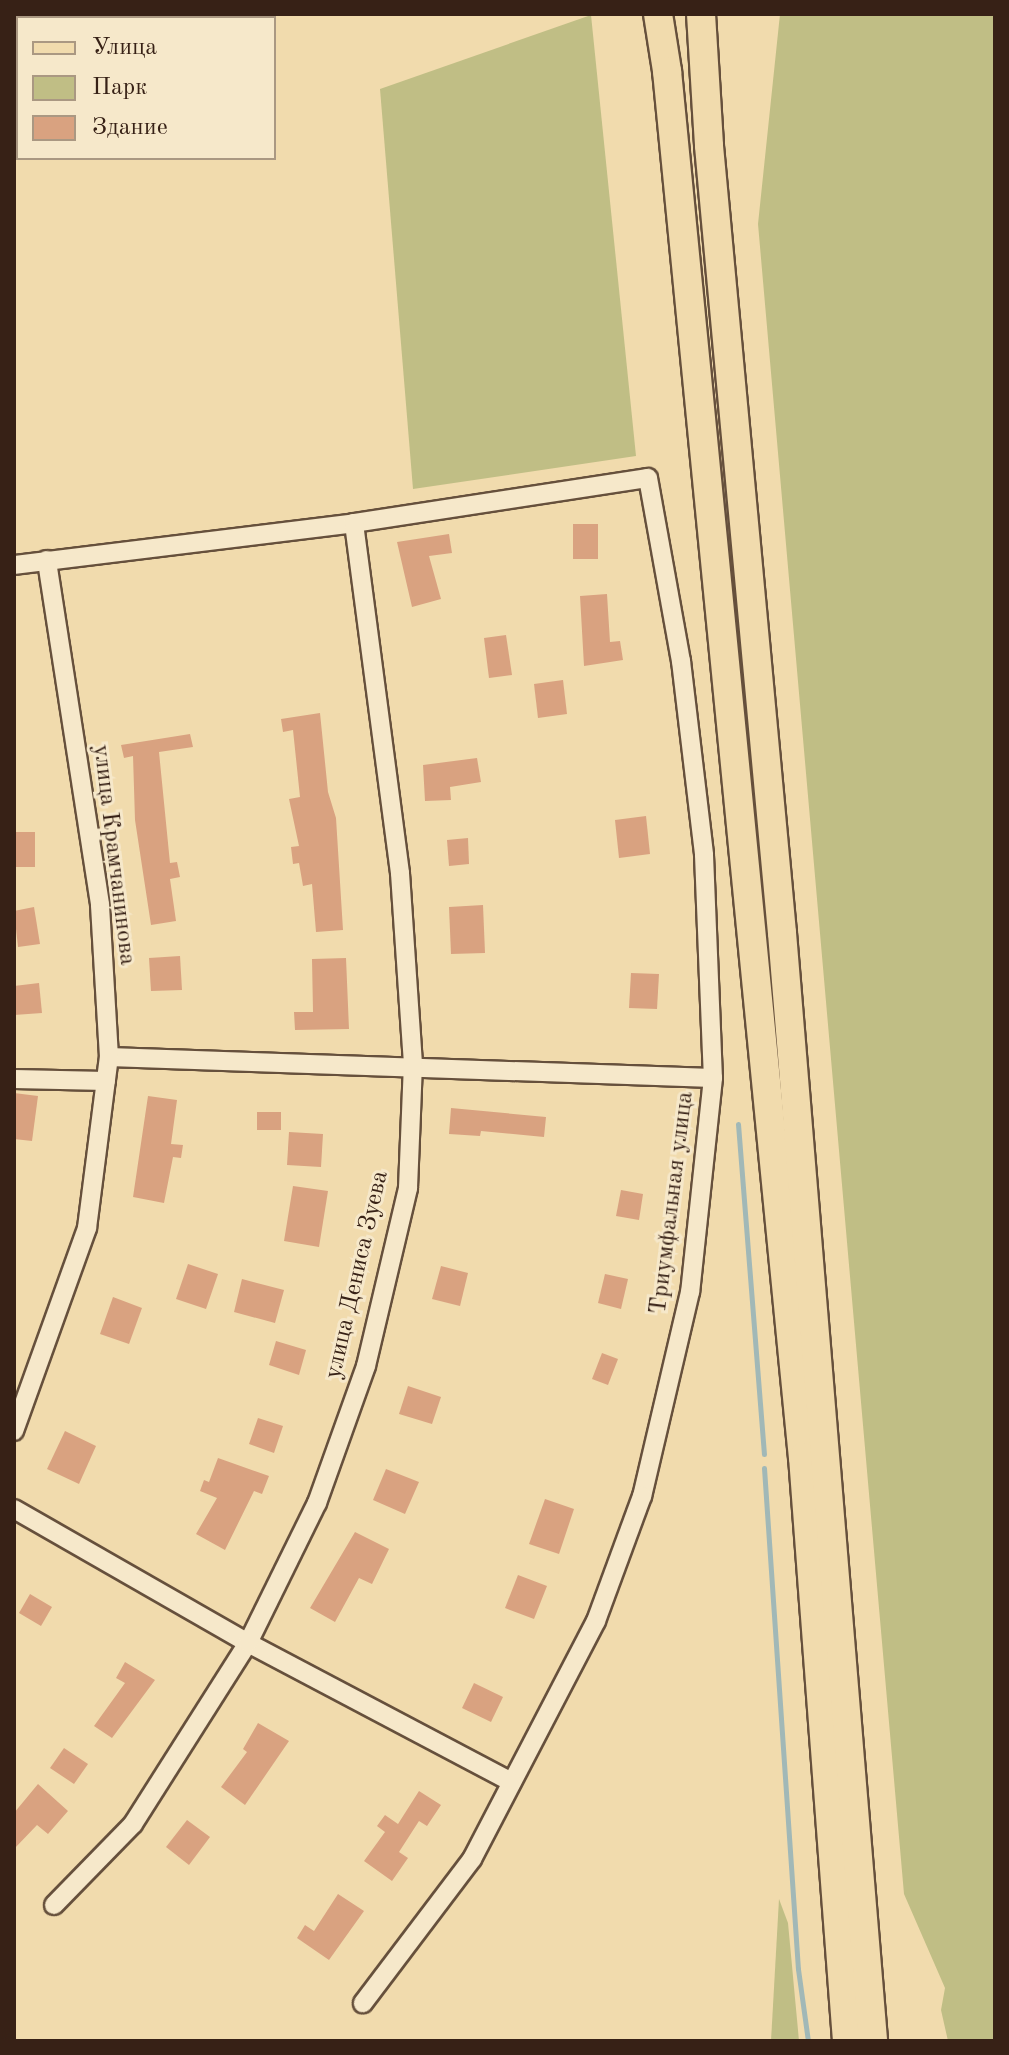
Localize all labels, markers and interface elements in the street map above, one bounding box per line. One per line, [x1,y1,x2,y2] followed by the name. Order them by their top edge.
[16,16,276,160] legend
[92,36,157,60] text: Улица
[92,76,147,100] text: Парк
[92,116,168,140] text: Здание
[85,743,141,967] street label: улица Крамчанинова
[645,1090,701,1316] street label: Триумфальная улица
[320,1168,396,1382] street label: улица Дениса Зуева

